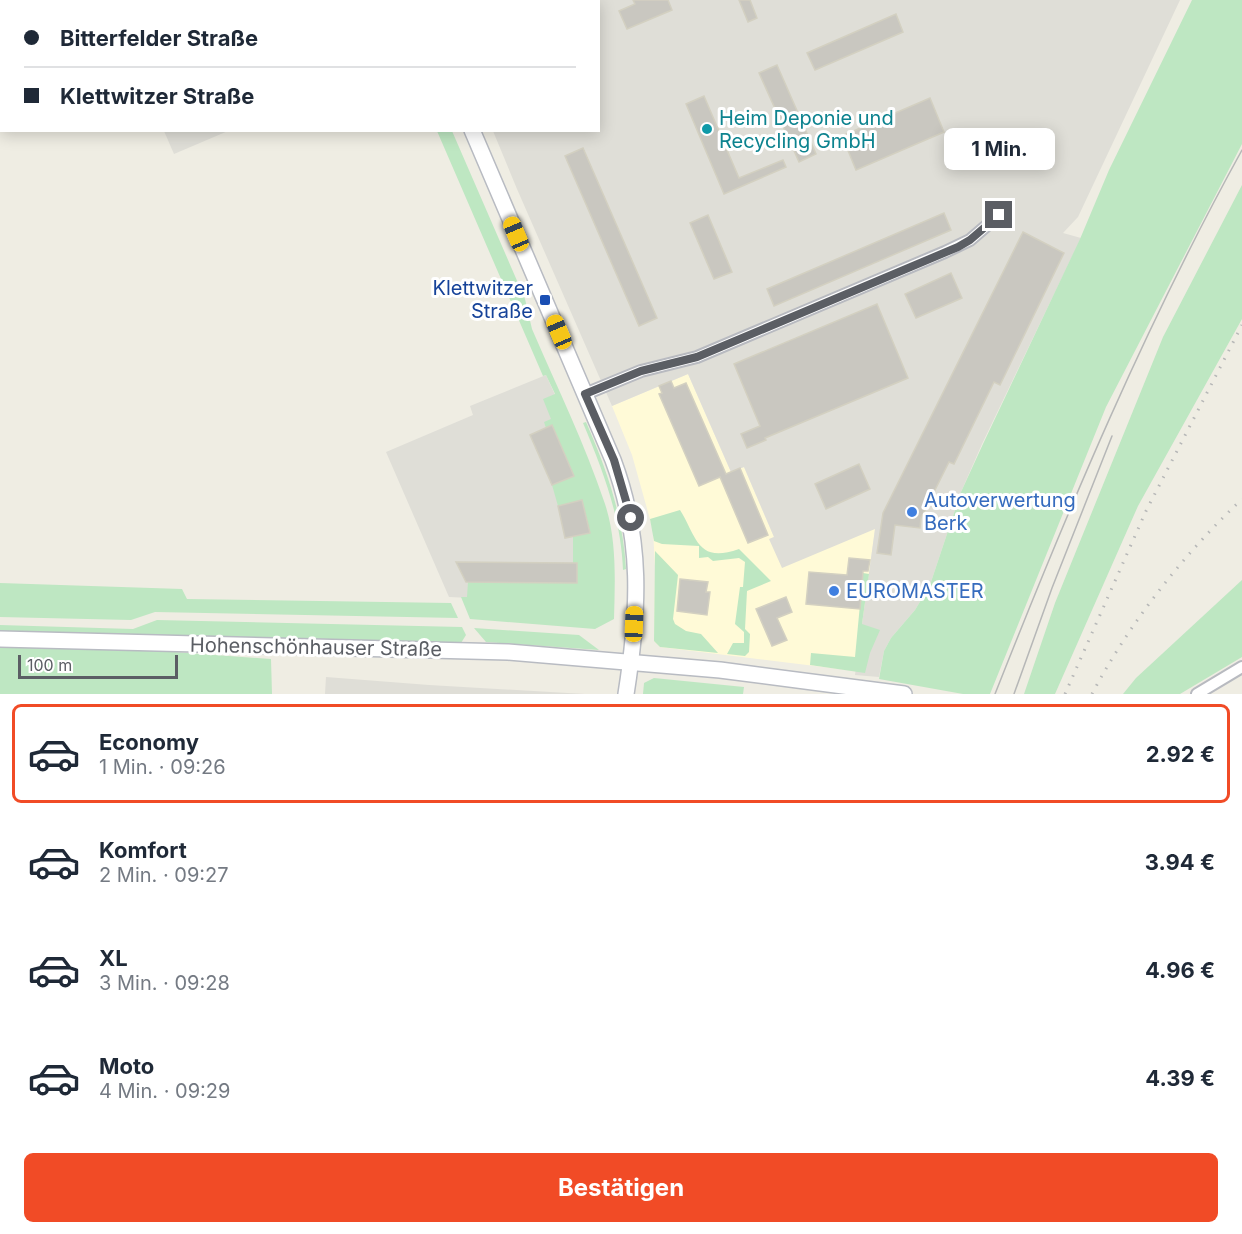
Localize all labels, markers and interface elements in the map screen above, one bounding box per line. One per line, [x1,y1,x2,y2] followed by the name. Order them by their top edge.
[60,25,258,51] text: Bitterfelder Straße
[60,83,254,109] text: Klettwitzer Straße
[719,106,894,153] place label: Heim Deponie und Recycling GmbH
[700,122,714,136] marker: Heim Deponie und Recycling GmbH
[944,128,1054,170] callout: 1 Min.
[971,137,1028,161] text: 1 Min.
[985,201,1012,228] route end
[501,214,531,254] car
[432,276,533,323] place label: Klettwitzer Straße
[538,293,552,307] marker: Klettwitzer Straße
[544,312,574,352] car
[924,488,1076,535] place label: Autoverwertung Berk
[617,504,644,531] route start
[905,505,919,519] marker: Autoverwertung Berk
[846,579,984,603] place label: EUROMASTER
[827,584,841,598] marker: EUROMASTER
[624,606,644,642] car
[190,633,442,661] street label: Hohenschönhauser Straße
[18,652,178,680] scale bar
[27,655,72,675] text: 100 m
[27,727,81,781] icon: car
[99,729,199,755] text: Economy
[1146,741,1215,767] text: 2.92 €
[99,755,226,779] text: 1 Min. · 09:26
[27,835,81,889] icon: car
[99,837,187,863] text: Komfort
[1145,849,1215,875] text: 3.94 €
[99,863,229,887] text: 2 Min. · 09:27
[27,943,81,997] icon: car
[99,945,128,971] text: XL
[1145,957,1215,983] text: 4.96 €
[99,971,230,995] text: 3 Min. · 09:28
[27,1051,81,1105] icon: car
[99,1053,154,1079] text: Moto
[1145,1065,1215,1091] text: 4.39 €
[99,1079,230,1103] text: 4 Min. · 09:29
[24,1153,1218,1222] button: Bestätigen

